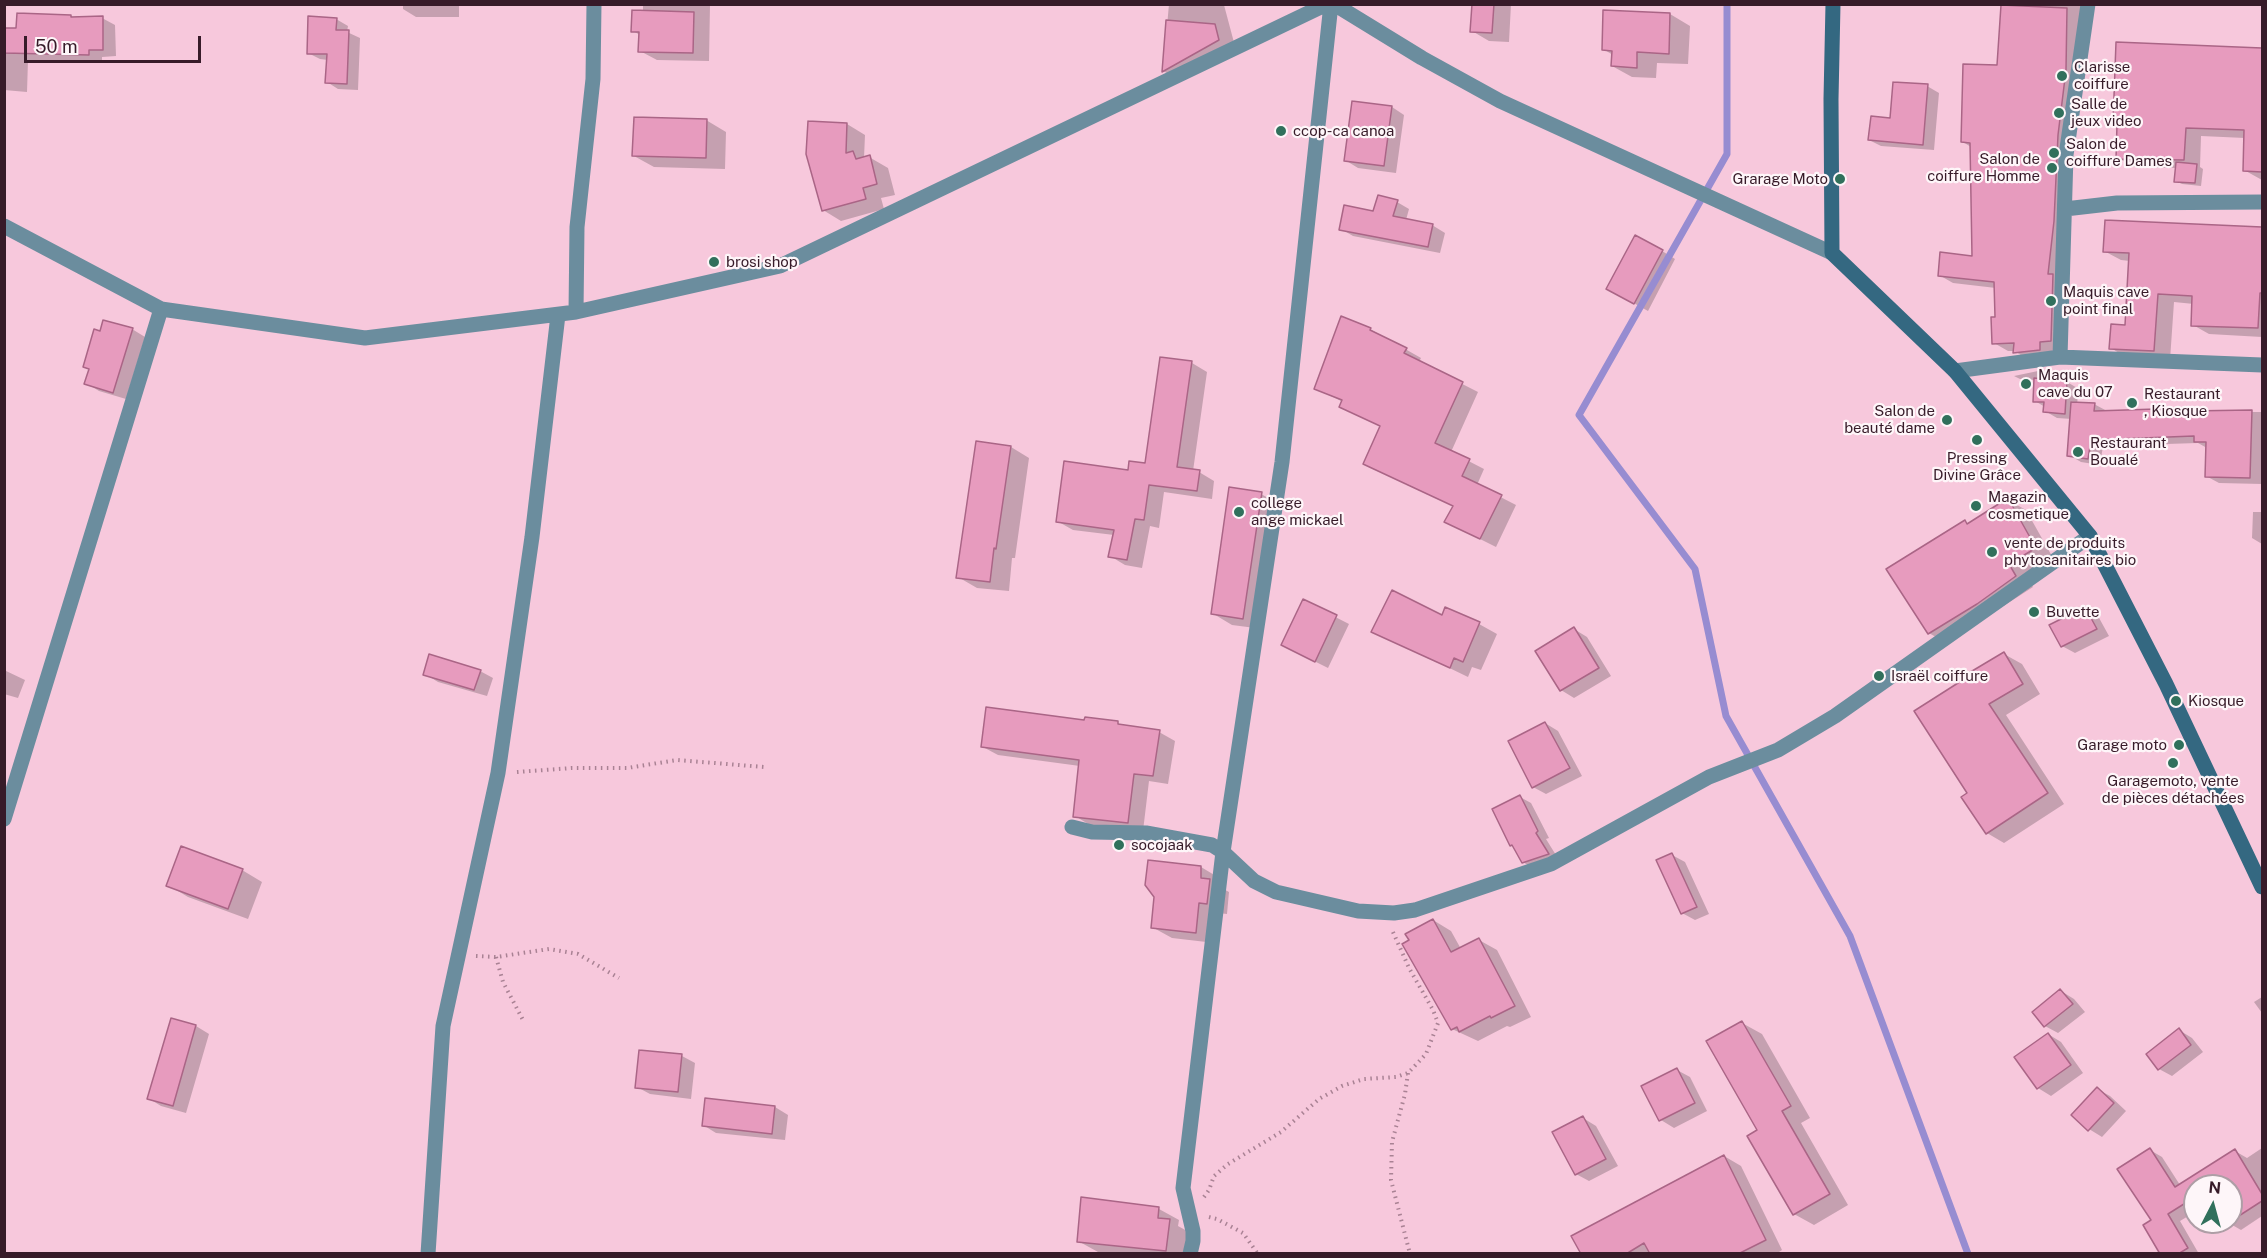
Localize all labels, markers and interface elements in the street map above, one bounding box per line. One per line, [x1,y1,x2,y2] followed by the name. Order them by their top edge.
[27,24,204,62] scale bar
[35,36,78,57] text: 50 m
[2074,58,2130,93] place label: Clarisse coiffure
[2055,69,2069,83] marker: Clarisse coiffure
[2071,95,2141,130] place label: Salle de jeux video
[2052,106,2066,120] marker: Salle de jeux video
[1293,122,1394,140] place label: ccop-ca canoa
[1274,124,1288,138] marker: ccop-ca canoa
[2066,135,2172,170] place label: Salon de coiffure Dames
[2047,146,2061,160] marker: Salon de coiffure Dames
[1927,150,2040,185] place label: Salon de coiffure Homme
[2045,161,2059,175] marker: Salon de coiffure Homme
[1733,170,1828,188] place label: Grarage Moto
[1833,172,1847,186] marker: Grarage Moto
[726,253,798,271] place label: brosi shop
[707,255,721,269] marker: brosi shop
[2063,283,2149,318] place label: Maquis cave point final
[2044,294,2058,308] marker: Maquis cave point final
[2038,366,2113,401] place label: Maquis cave du 07
[2019,377,2033,391] marker: Maquis cave du 07
[2144,385,2221,420] place label: Restaurant , Kiosque
[2125,396,2139,410] marker: Restaurant , Kiosque
[1844,402,1935,437] place label: Salon de beauté dame
[1940,413,1954,427] marker: Salon de beauté dame
[1970,433,1984,447] marker: Pressing Divine Grâce
[2090,434,2167,469] place label: Restaurant Boualé
[2071,445,2085,459] marker: Restaurant Boualé
[1933,449,2021,484] place label: Pressing Divine Grâce
[1988,488,2069,523] place label: Magazin cosmetique
[1251,494,1343,529] place label: college ange mickael
[1969,499,1983,513] marker: Magazin cosmetique
[1232,505,1246,519] marker: college ange mickael
[2004,534,2136,569] place label: vente de produits phytosanitaires bio
[1985,545,1999,559] marker: vente de produits phytosanitaires bio
[2046,603,2100,621] place label: Buvette
[2027,605,2041,619] marker: Buvette
[1891,667,1988,685] place label: Israël coiffure
[1872,669,1886,683] marker: Israël coiffure
[2188,692,2244,710] place label: Kiosque
[2169,694,2183,708] marker: Kiosque
[2077,736,2167,754] place label: Garage moto
[2172,738,2186,752] marker: Garage moto
[2166,756,2180,770] marker: Garagemoto, vente de pièces détachées
[2102,772,2244,807] place label: Garagemoto, vente de pièces détachées
[1131,836,1193,854] place label: socojaak
[1112,838,1126,852] marker: socojaak
[2183,1174,2243,1234] north arrow
[2208,1177,2222,1198] text: N

